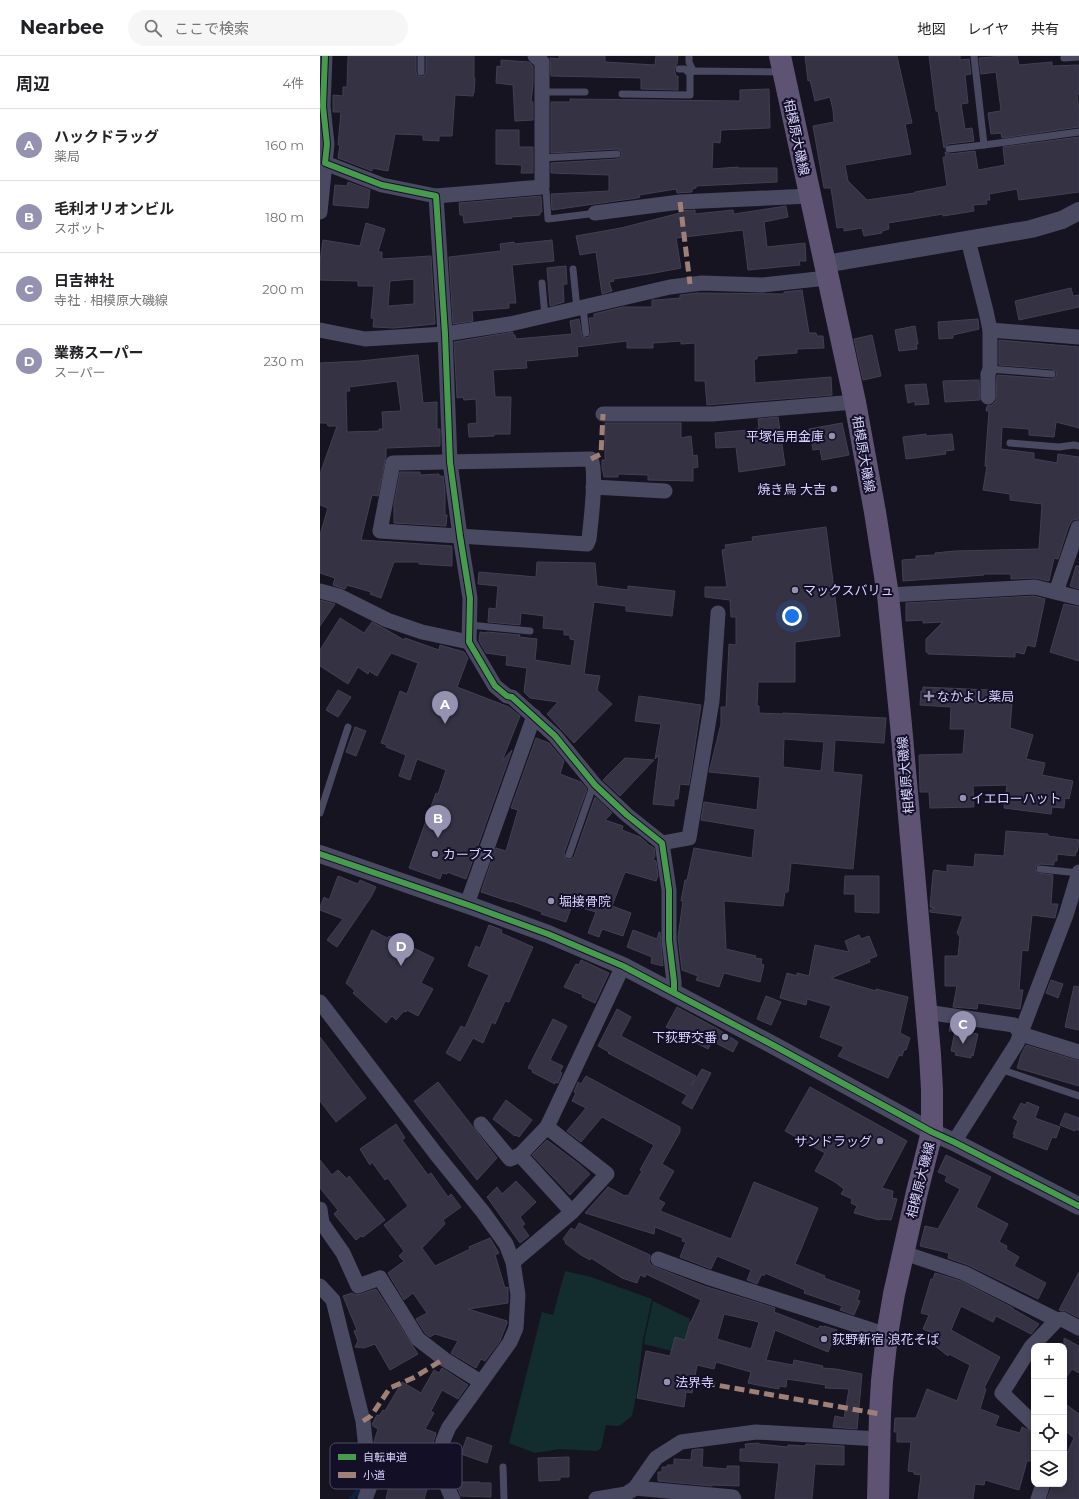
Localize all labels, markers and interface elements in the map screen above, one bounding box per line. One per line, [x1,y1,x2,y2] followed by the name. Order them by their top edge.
[128,10,408,46] search box
[20,16,104,39] text: Nearbee
[142,17,164,39] icon: search
[174,19,249,38] text: ここで検索
[917,20,945,38] text: 地図
[967,20,1009,38] text: レイヤ
[1031,20,1059,38] text: 共有
[16,74,50,94] text: 周辺
[282,75,304,91] text: 4件
[781,97,813,177] street label: 相模原大磯線
[54,127,159,146] text: ハックドラッグ
[24,137,34,153] text: A
[266,137,304,153] text: 160 m
[54,148,80,164] text: 薬局
[54,199,174,218] text: 毛利オリオンビル
[24,209,34,225] text: B
[265,209,304,225] text: 180 m
[54,220,106,236] text: スポット
[54,271,114,290] text: 日吉神社
[24,281,34,297] text: C
[262,281,304,297] text: 200 m
[54,292,168,308] text: 寺社 · 相模原大磯線
[54,343,144,362] text: 業務スーパー
[24,353,34,369] text: D
[263,353,304,369] text: 230 m
[54,364,106,380] text: スーパー
[849,414,879,494] street label: 相模原大磯線
[746,428,824,444] place label: 平塚信用金庫
[827,431,837,441] marker: 平塚信用金庫
[758,481,826,497] place label: 焼き鳥 大吉
[829,484,839,494] marker: 焼き鳥 大吉
[803,582,894,598] place label: マックスバリュ
[790,585,800,595] marker: マックスバリュ
[782,606,802,626] your location
[937,688,1014,704] place label: なかよし薬局
[432,691,458,724] pin: A
[924,691,934,701] marker: なかよし薬局
[894,735,916,815] street label: 相模原大磯線
[971,790,1062,806] place label: イエローハット
[958,793,968,803] marker: イエローハット
[425,805,451,838] pin: B
[443,846,494,862] place label: カーブス
[430,849,440,859] marker: カーブス
[559,893,611,909] place label: 堀接骨院
[546,896,556,906] marker: 堀接骨院
[388,933,414,966] pin: D
[950,1011,976,1044] pin: C
[652,1029,717,1045] place label: 下荻野交番
[720,1032,730,1042] marker: 下荻野交番
[794,1133,872,1149] place label: サンドラッグ
[875,1136,885,1146] marker: サンドラッグ
[903,1140,937,1220] street label: 相模原大磯線
[832,1331,939,1347] place label: 荻野新宿 浪花そば
[819,1334,829,1344] marker: 荻野新宿 浪花そば
[1031,1343,1067,1487] map controls
[1031,1343,1067,1379] button: +
[675,1374,714,1390] place label: 法界寺
[662,1377,672,1387] marker: 法界寺
[1031,1379,1067,1415] button: −
[1031,1415,1067,1451] button: locate
[330,1443,462,1489] legend
[363,1450,407,1464] text: 自転車道
[1031,1451,1067,1487] button: layers
[363,1468,385,1482] text: 小道

